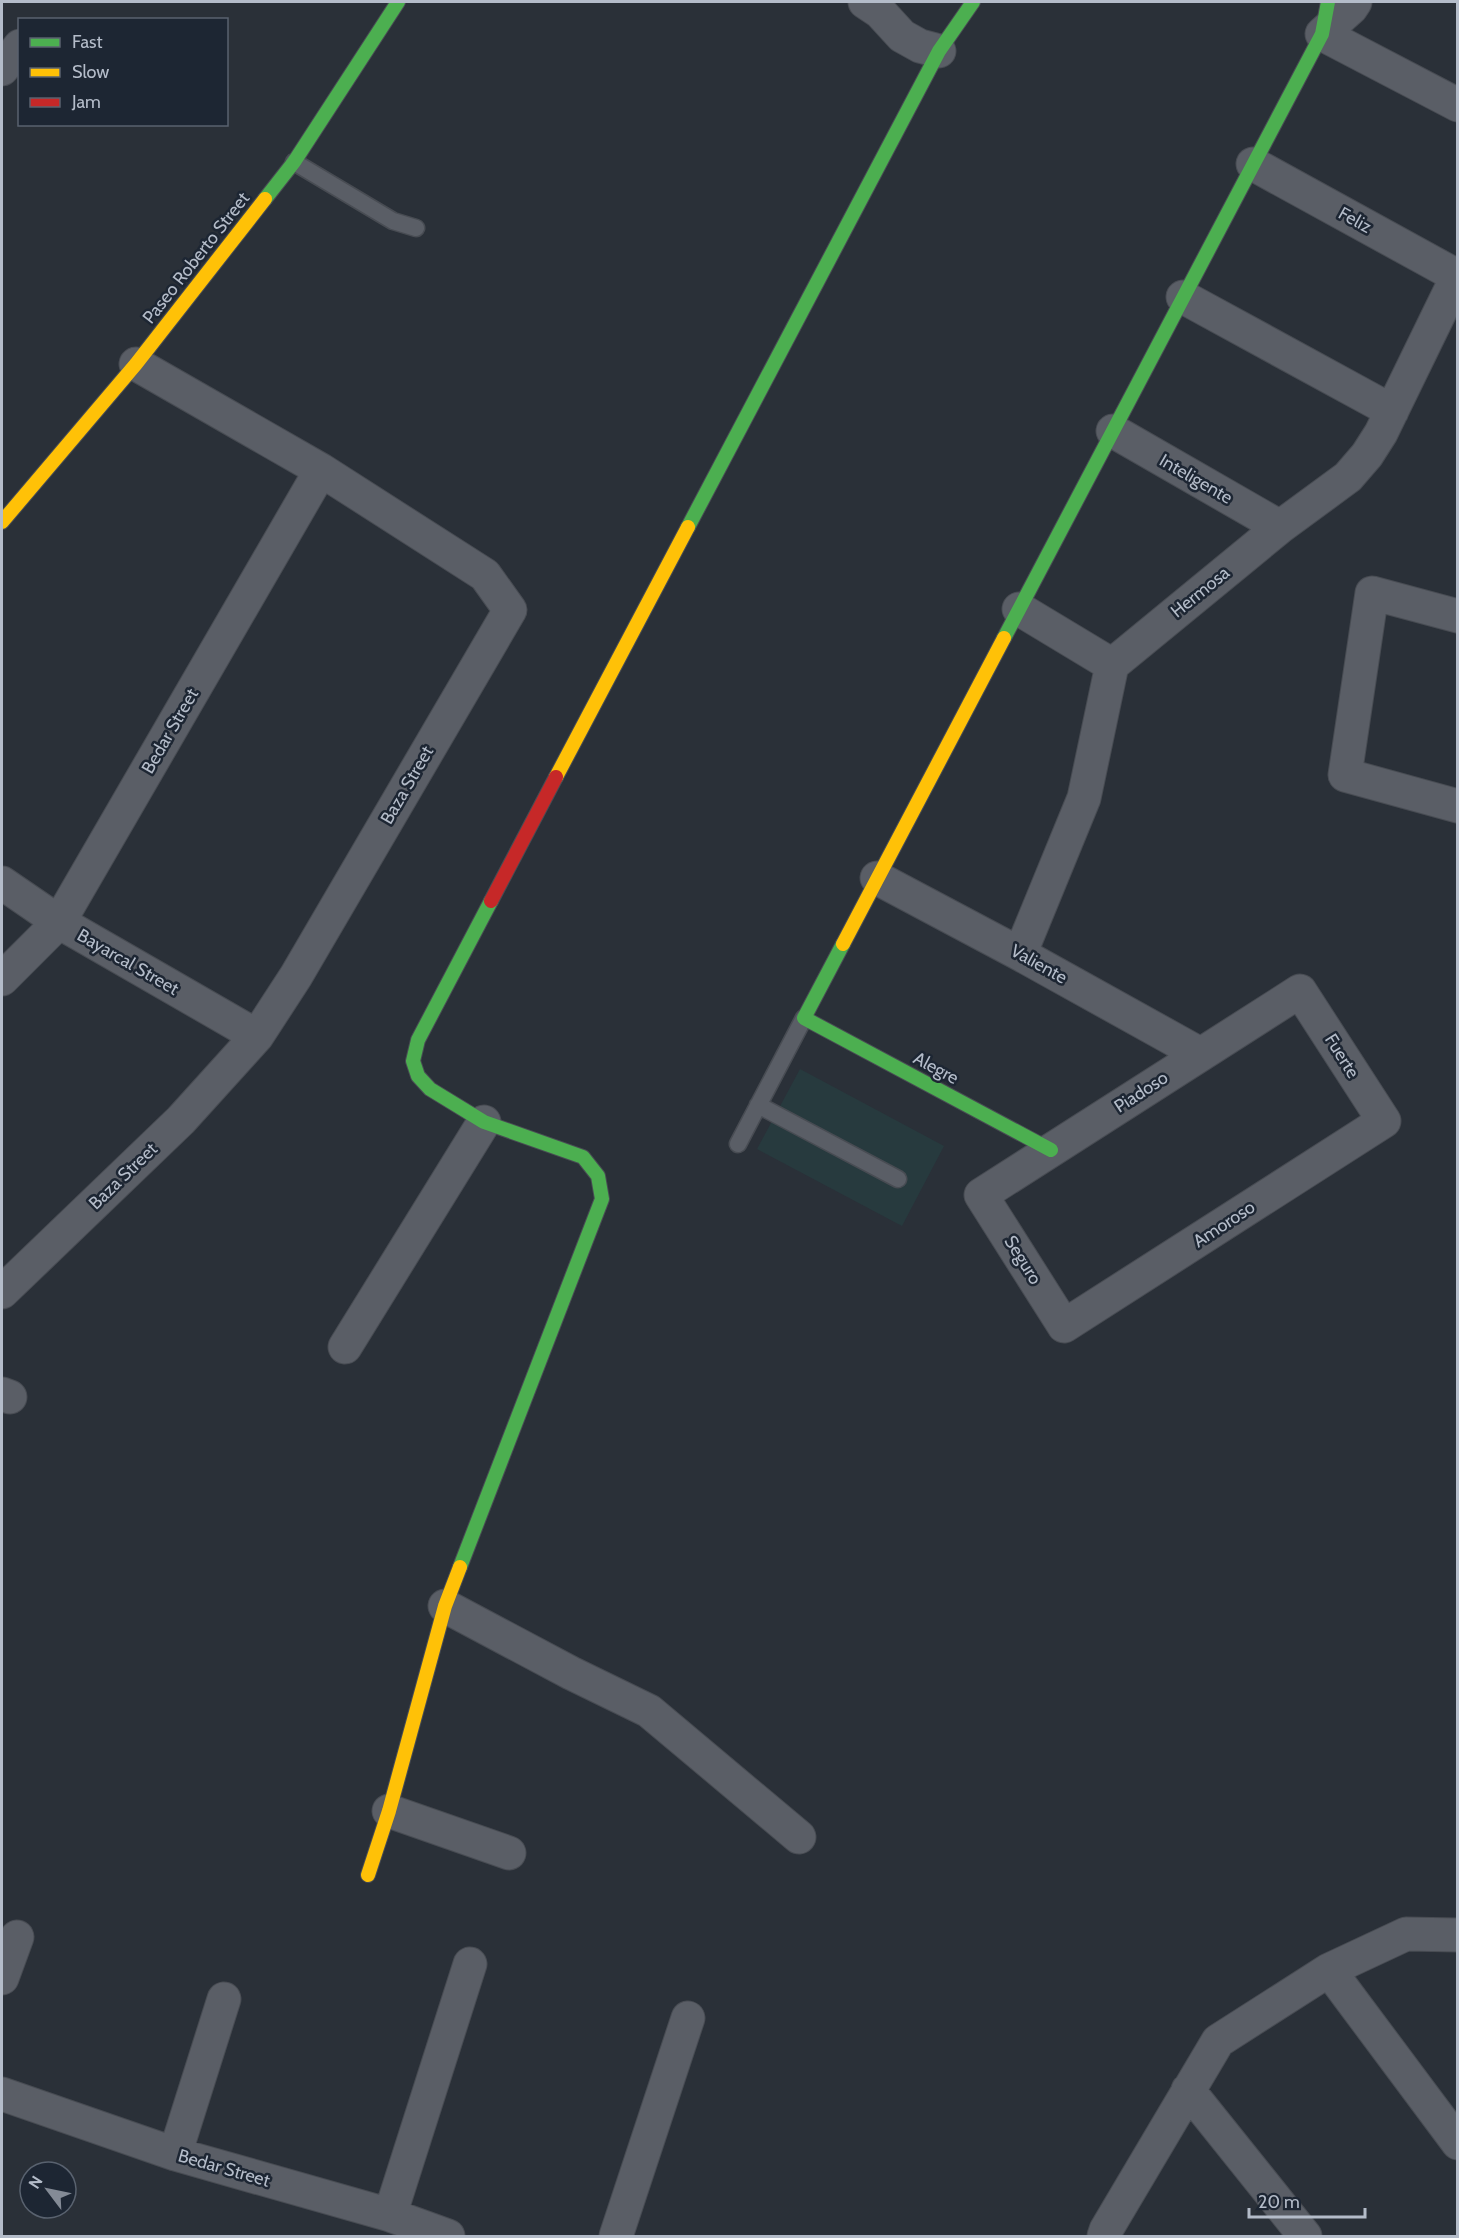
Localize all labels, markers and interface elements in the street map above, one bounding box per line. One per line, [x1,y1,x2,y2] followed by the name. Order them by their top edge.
[18,18,228,126] legend
[72,31,103,53] text: Fast
[72,61,109,83] text: Slow
[71,91,101,113] text: Jam
[138,188,254,328] street label: Paseo Roberto Street
[1335,202,1376,238] street label: Feliz
[1155,449,1237,509] street label: Inteligente
[1166,561,1234,622] street label: Hermosa
[137,685,203,777] street label: Bedar Street
[376,742,438,828] street label: Baza Street
[73,924,183,1000] street label: Bayarcal Street
[1007,940,1071,988] street label: Valiente
[1320,1030,1364,1082] street label: Fuerte
[910,1047,962,1089] street label: Alegre
[1110,1066,1172,1118] street label: Piadoso
[84,1138,162,1214] street label: Baza Street
[1189,1196,1259,1252] street label: Amoroso
[1000,1231,1047,1289] street label: Seguro
[176,2144,272,2192] street label: Bedar Street
[18,2160,78,2220] north arrow
[25,2172,47,2192] text: N
[1249,2181,1364,2219] scale bar
[1258,2191,1300,2213] text: 20 m

